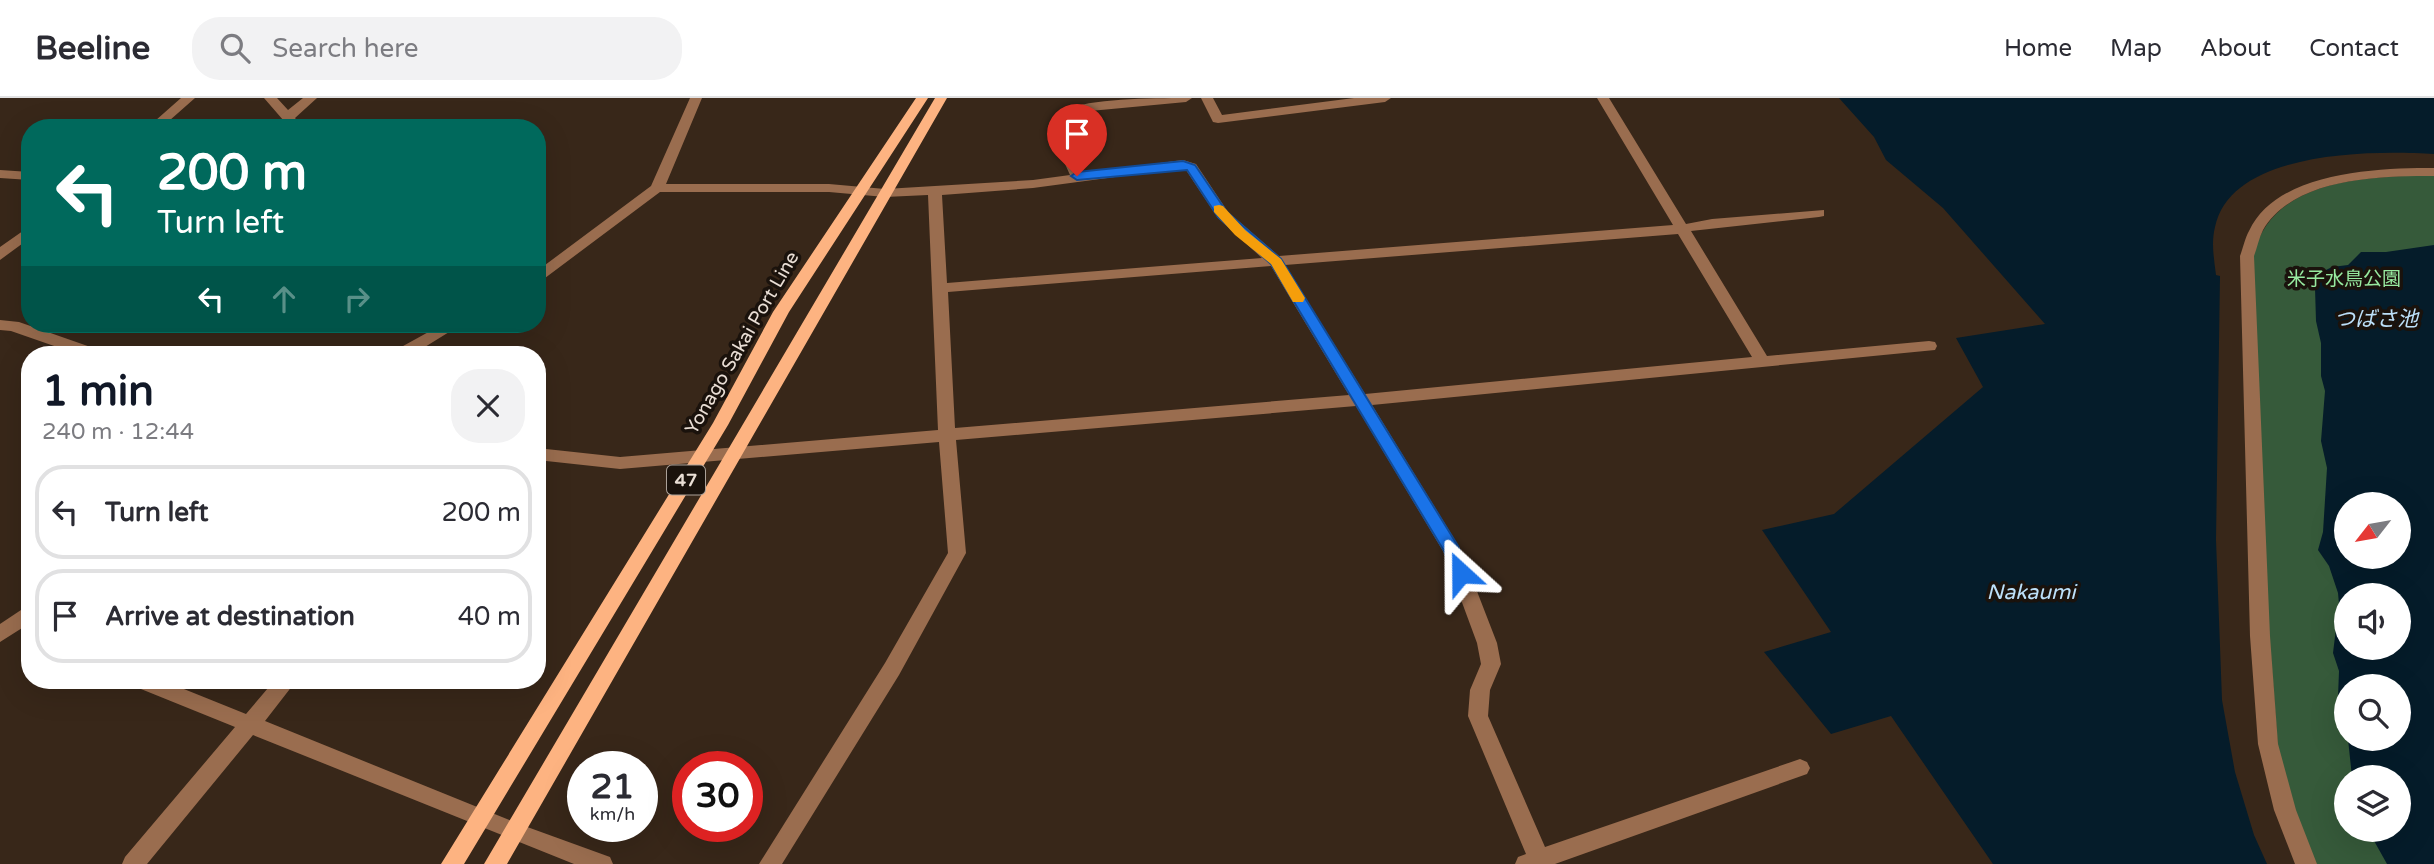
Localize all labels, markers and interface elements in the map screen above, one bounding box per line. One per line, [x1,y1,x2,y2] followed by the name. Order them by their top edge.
[192,17,682,80] search box
[35,29,150,68] text: Beeline
[216,29,254,67] icon: search
[272,33,418,64] text: Search here
[2004,34,2072,63] text: Home
[2110,34,2162,63] text: Map
[2200,34,2271,63] text: About
[2309,34,2399,63] text: Contact
[1047,104,1107,176] pin
[1058,115,1096,153] icon: arrive
[157,144,307,203] text: 200 m
[42,147,133,238] icon: left
[157,204,284,242] text: Turn left
[681,248,803,438] street label: Yonago Sakai Port Line
[2287,268,2401,290] park label: 米子水鳥公園
[192,280,230,318] icon: left
[265,280,303,318] icon: ahead
[338,280,376,318] icon: right
[2334,307,2420,332] water label: つばさ池
[42,366,154,417] text: 1 min
[451,369,525,443] button: close
[42,418,194,446] text: 240 m · 12:44
[667,466,705,494] road number: 47
[2334,492,2412,569] north arrow
[2334,492,2411,842] map controls
[46,493,84,531] icon: left
[105,497,208,528] text: Turn left
[441,497,521,528] text: 200 m
[1424,536,1498,610] position arrow
[1987,580,2078,605] water label: Nakaumi
[2334,583,2411,660] button: sound
[46,597,84,635] icon: arrive
[105,601,355,632] text: Arrive at destination
[458,601,521,632] text: 40 m
[2334,674,2411,751] button: search
[672,751,763,842] speed limit sign: 30
[2334,765,2411,842] button: layers
[591,766,634,808] text: 21
[590,803,635,825] text: km/h

